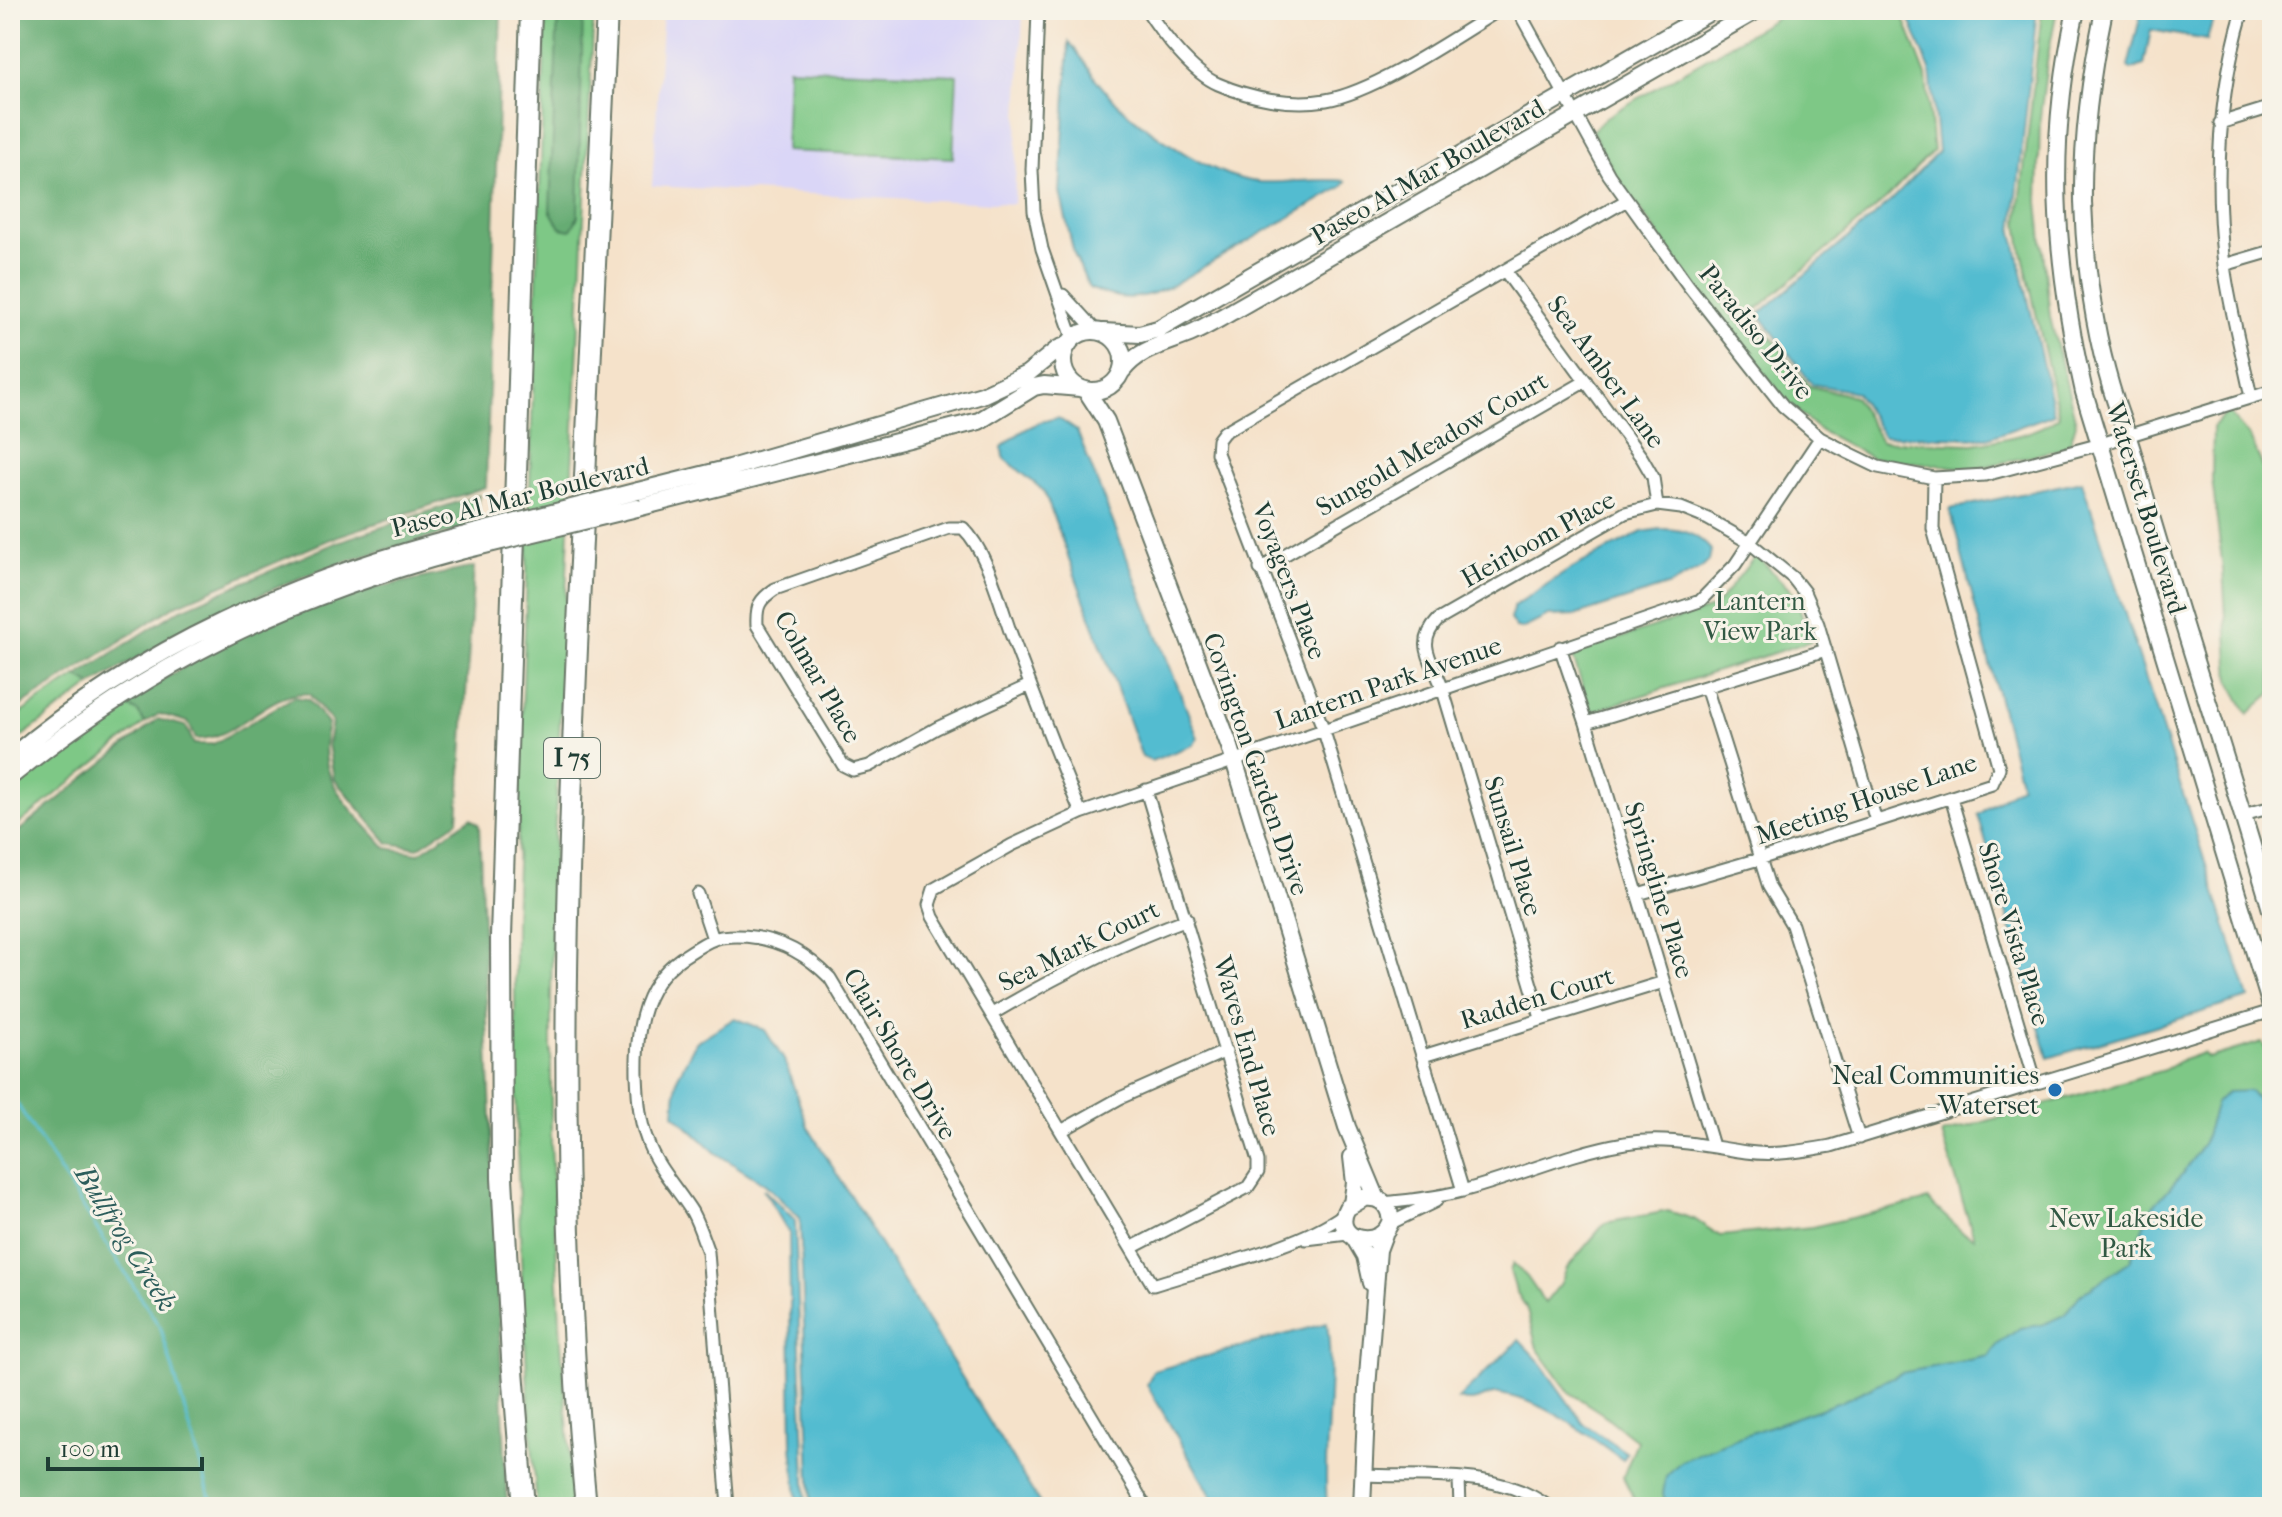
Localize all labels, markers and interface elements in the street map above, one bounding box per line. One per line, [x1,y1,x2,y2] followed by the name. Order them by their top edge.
[1306,92,1551,252] street label: Paseo Al Mar Boulevard
[1692,258,1820,406] street label: Paradiso Drive
[1540,290,1672,454] street label: Sea Amber Lane
[1311,365,1554,523] street label: Sungold Meadow Court
[2099,397,2193,619] street label: Waterset Boulevard
[388,450,653,544] street label: Paseo Al Mar Boulevard
[1456,484,1621,594] street label: Heirloom Place
[1245,497,1333,664] street label: Voyagers Place
[1702,586,1817,647] park label: Lantern View Park
[768,606,868,749] street label: Colmar Place
[1196,629,1316,899] street label: Covington Garden Drive
[1271,630,1506,736] street label: Lantern Park Avenue
[544,738,600,778] road number: I 75
[1751,746,1981,851] street label: Meeting House Lane
[1477,772,1549,920] street label: Sunsail Place
[1617,798,1701,982] street label: Springline Place
[1971,838,2057,1030] street label: Shore Vista Place
[993,893,1165,998] street label: Sea Mark Court
[1206,952,1288,1140] street label: Waves End Place
[1457,960,1618,1036] street label: Radden Court
[837,963,964,1146] street label: Clair Shore Drive
[1832,1060,2040,1121] place label: Neal Communities - Waterset
[2046,1081,2064,1099] marker: Neal Communities - Waterset
[67,1157,184,1317] water label: Bullfrog Creek
[2049,1203,2203,1264] park label: New Lakeside Park
[48,1421,202,1471] scale bar
[60,1435,120,1463] text: 100 m

